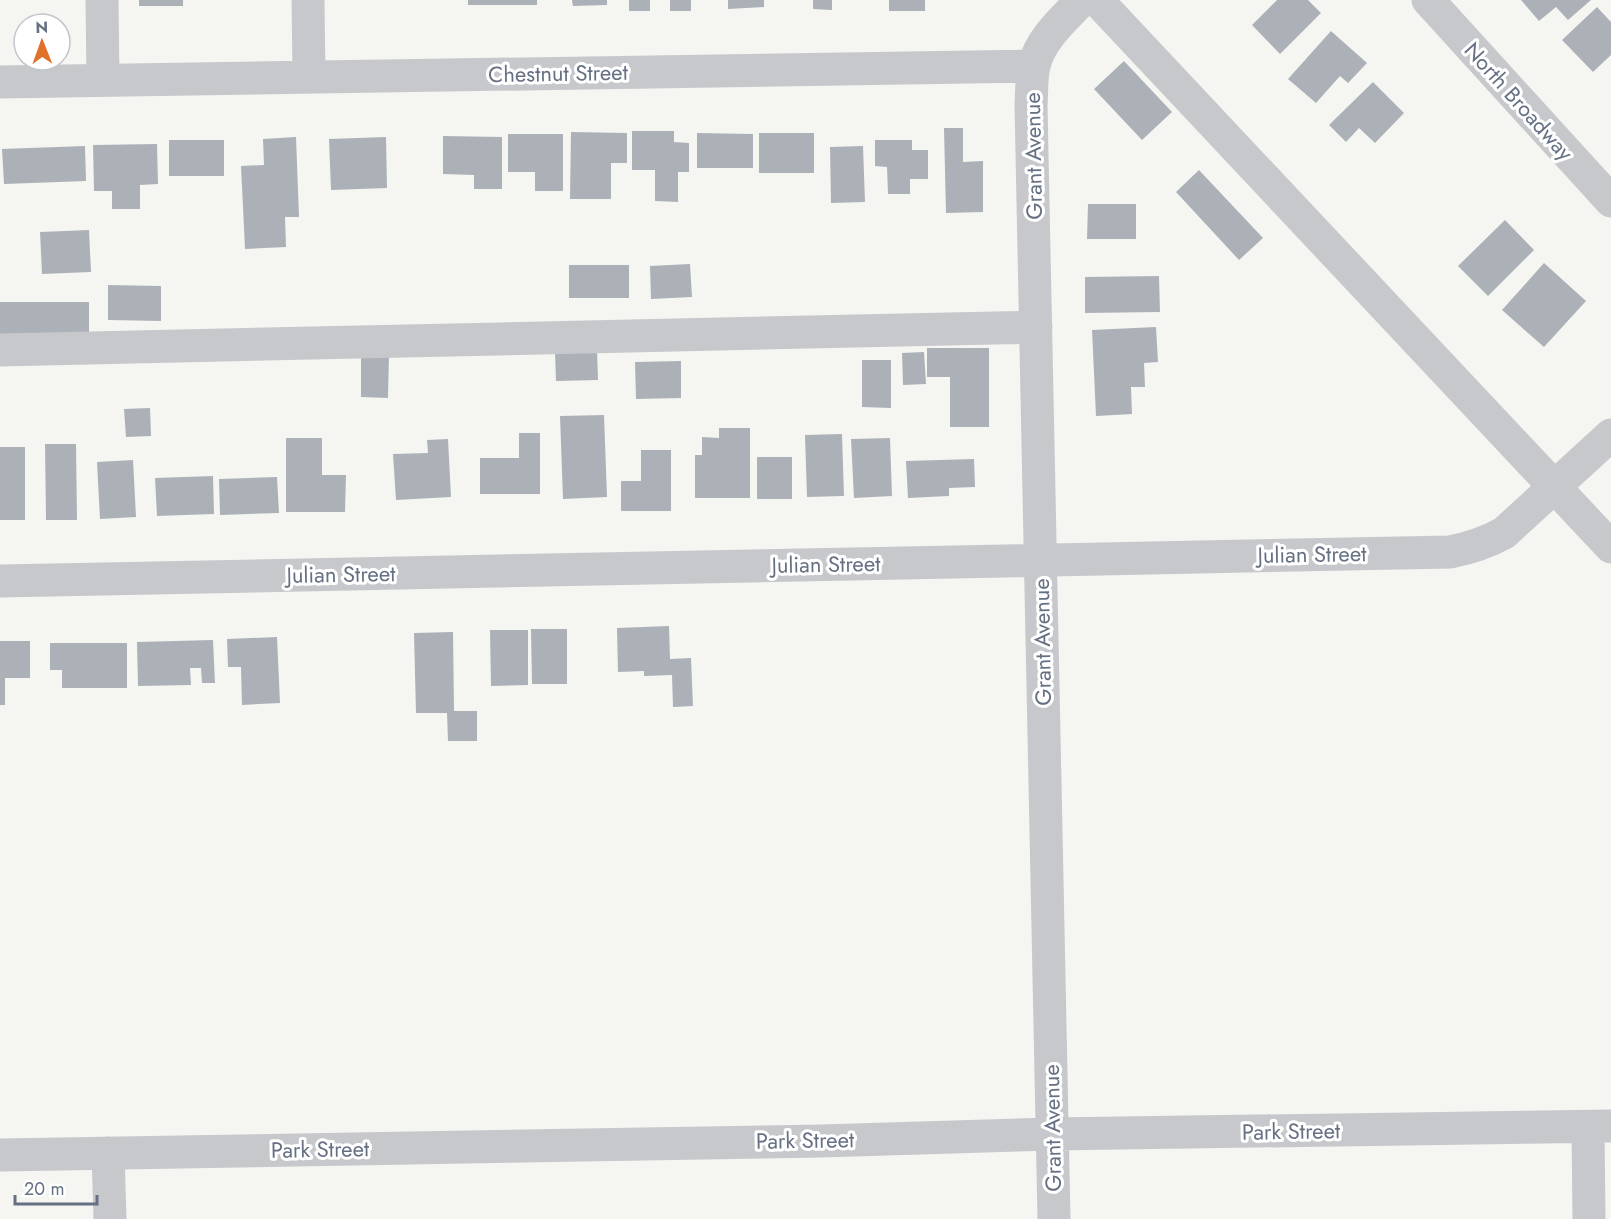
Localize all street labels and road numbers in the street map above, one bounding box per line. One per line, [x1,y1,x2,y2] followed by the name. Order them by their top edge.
[1457,35,1581,168] street label: North Broadway
[488,56,629,90] street label: Chestnut Street
[1016,92,1050,220] street label: Grant Avenue
[1254,537,1367,571] street label: Julian Street
[768,547,881,581] street label: Julian Street
[283,557,396,591] street label: Julian Street
[1025,578,1059,706] street label: Grant Avenue
[1035,1064,1069,1192] street label: Grant Avenue
[1242,1114,1341,1148] street label: Park Street
[756,1123,855,1157] street label: Park Street
[271,1132,370,1166] street label: Park Street

